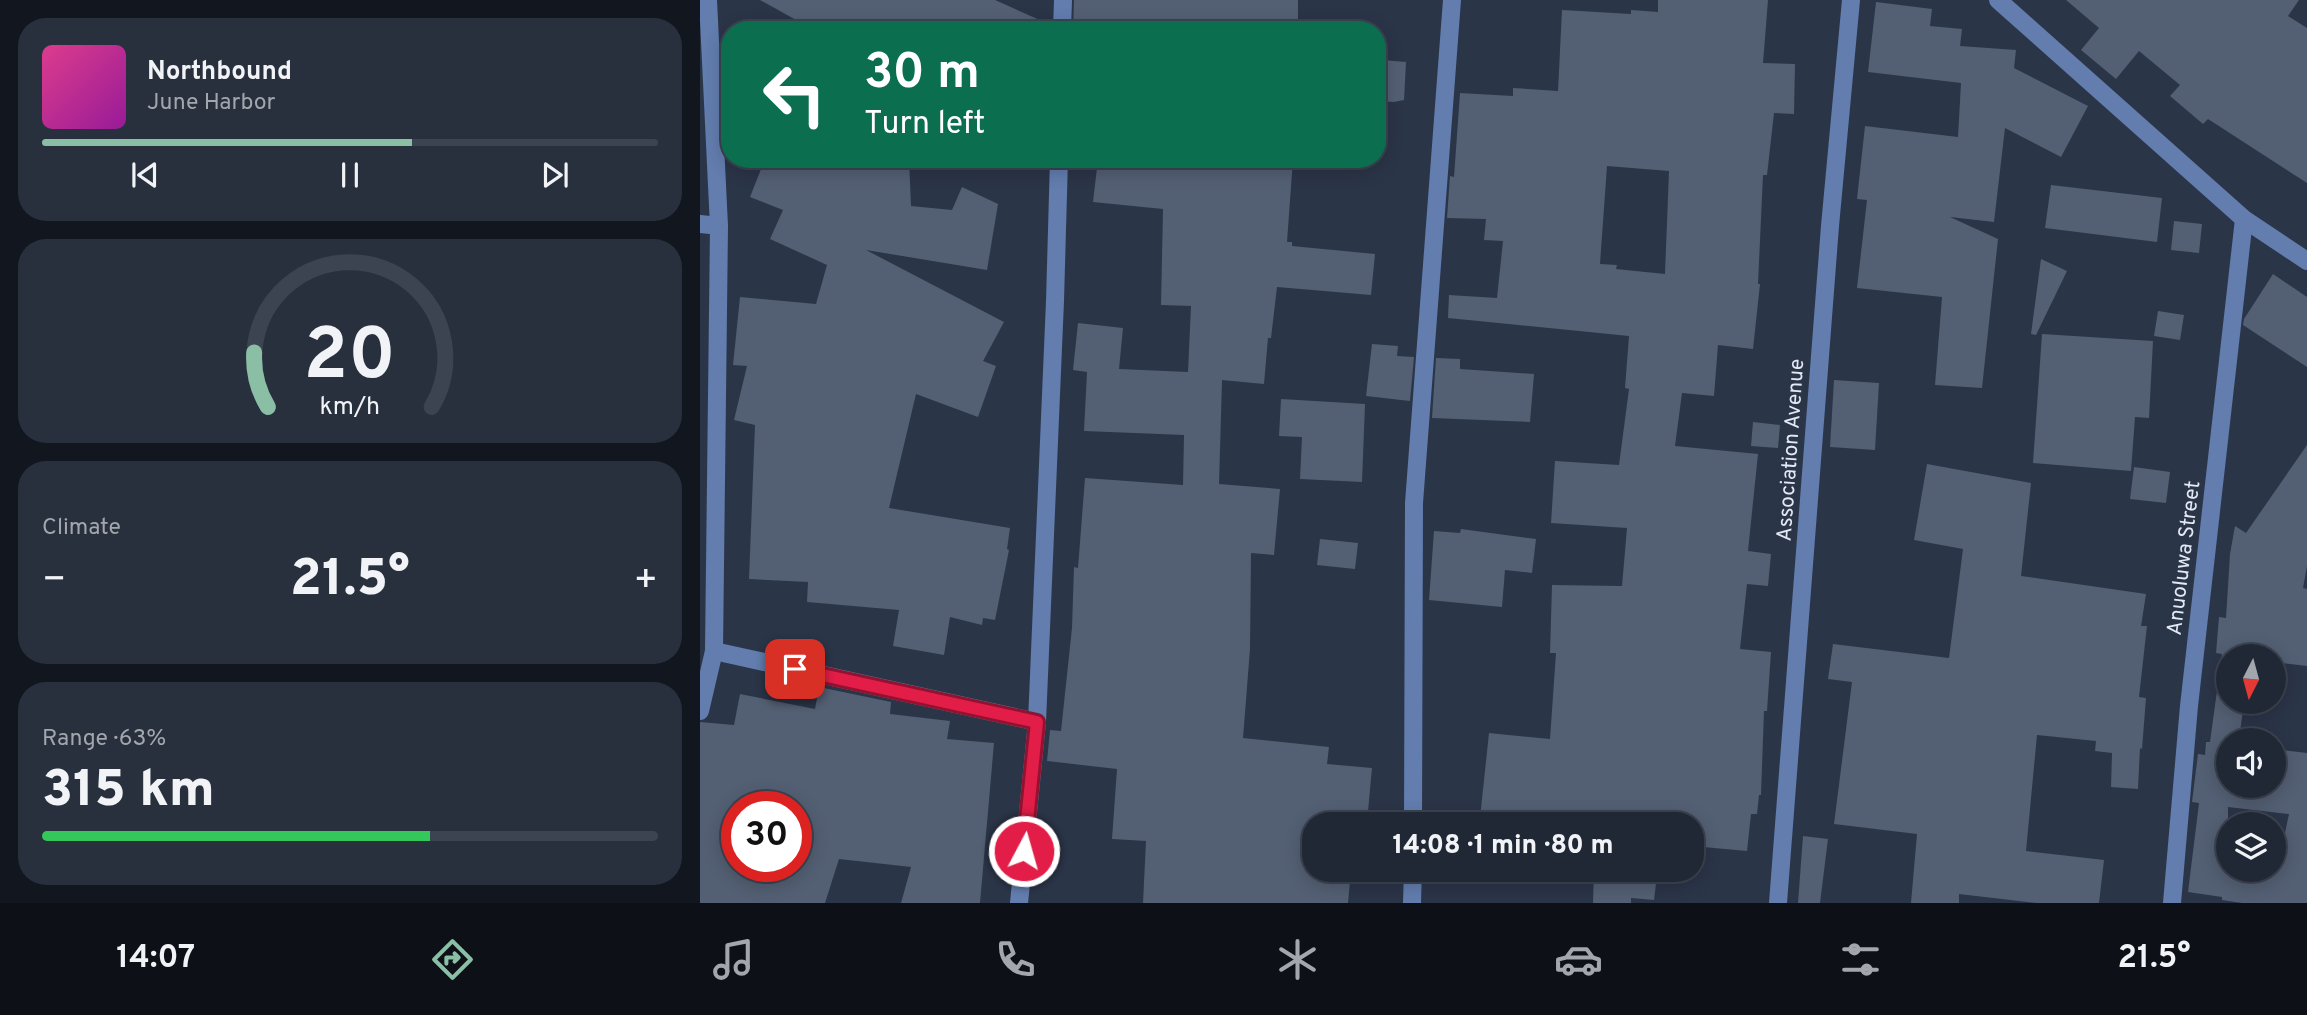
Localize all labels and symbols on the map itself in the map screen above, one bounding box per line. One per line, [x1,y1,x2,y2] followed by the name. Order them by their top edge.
[1772,358,1811,542] street label: Association Avenue
[2162,479,2207,637] street label: Anuoluwa Street
[765,639,825,699] pin
[2216,644,2286,714] north arrow
[721,791,812,882] speed limit sign: 30
[987,814,1061,888] position arrow

